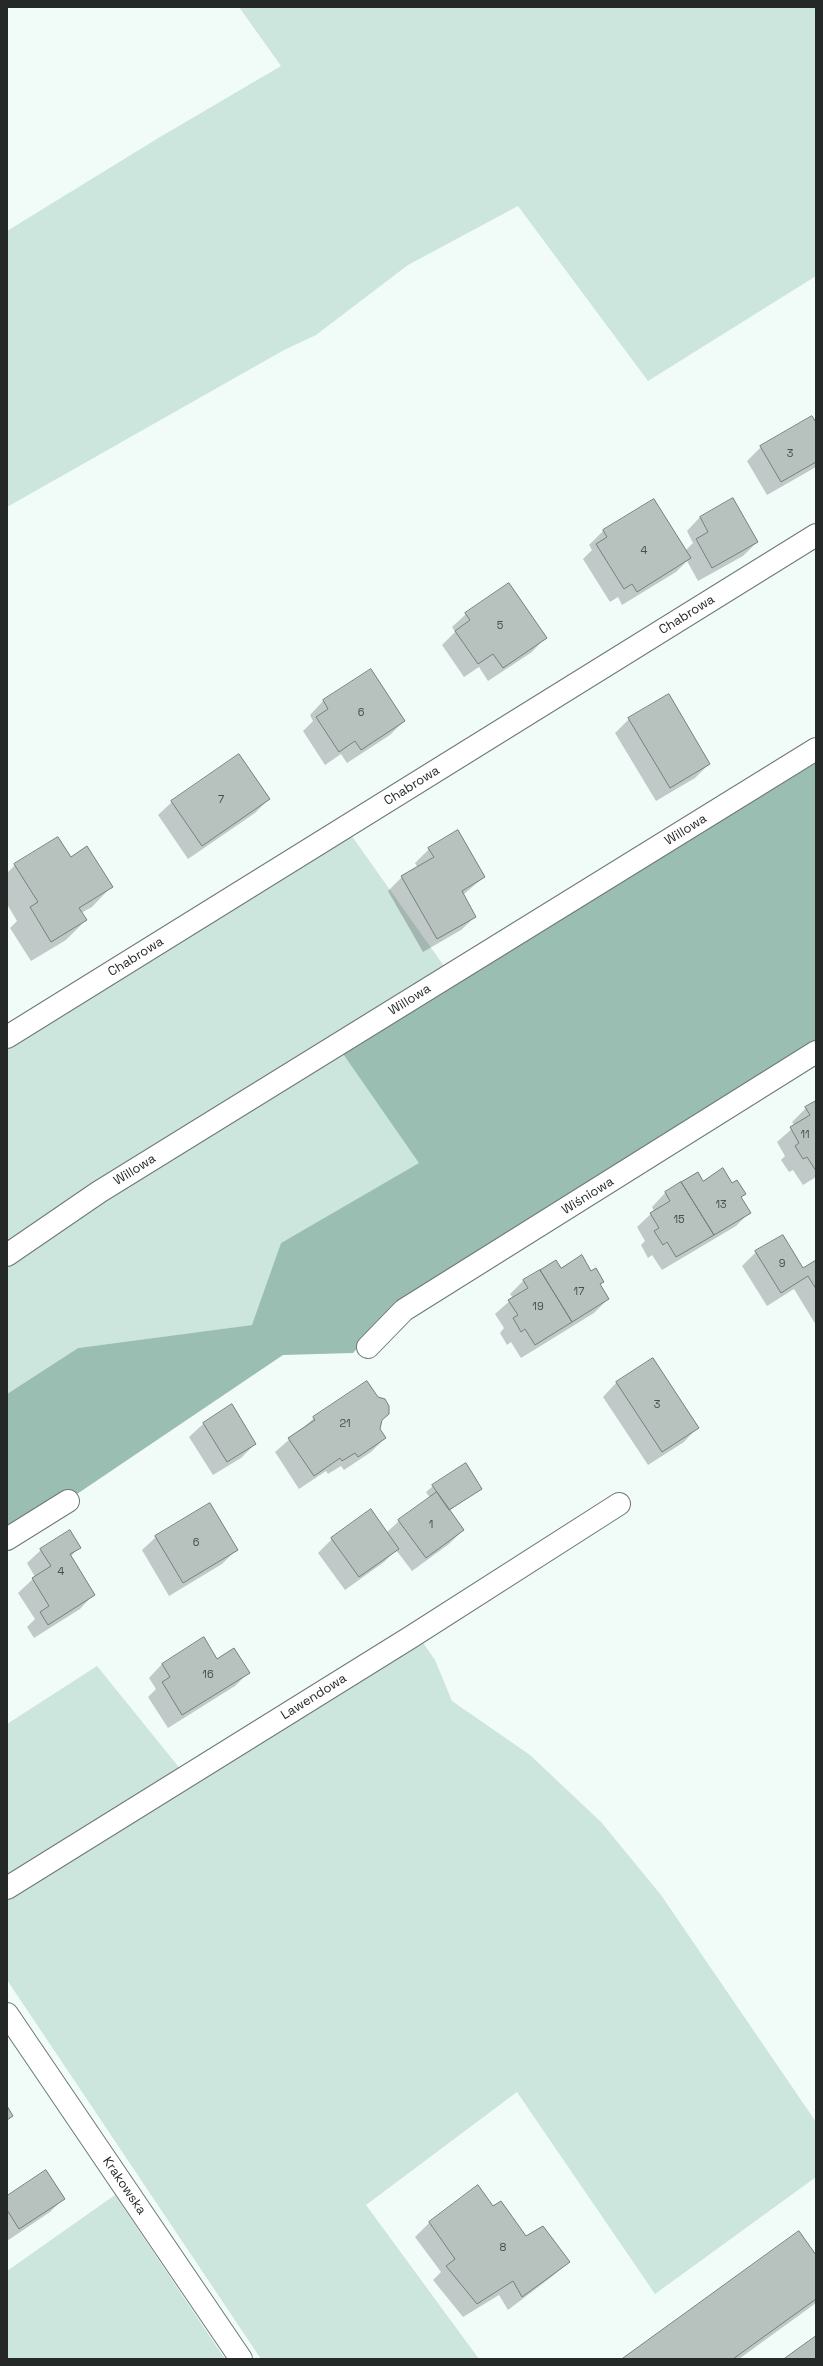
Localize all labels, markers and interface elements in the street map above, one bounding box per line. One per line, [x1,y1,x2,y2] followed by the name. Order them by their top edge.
[787,447,793,461] house number: 3
[641,544,647,558] house number: 4
[656,592,718,638] street label: Chabrowa
[497,619,503,633] house number: 5
[358,706,364,720] house number: 6
[381,763,443,809] street label: Chabrowa
[218,793,224,807] house number: 7
[662,811,710,849] street label: Willowa
[105,934,167,980] street label: Chabrowa
[386,981,434,1019] street label: Willowa
[800,1128,810,1142] house number: 11
[111,1151,159,1189] street label: Willowa
[559,1174,617,1218] street label: Wiśniowa
[715,1198,727,1212] house number: 13
[673,1213,685,1227] house number: 15
[779,1257,785,1271] house number: 9
[574,1285,584,1299] house number: 17
[532,1300,544,1314] house number: 19
[654,1398,660,1412] house number: 3
[339,1417,351,1431] house number: 21
[429,1518,433,1532] house number: 1
[193,1536,199,1550] house number: 6
[58,1565,64,1579] house number: 4
[202,1668,214,1682] house number: 16
[278,1671,350,1723] street label: Lawendowa
[99,2154,149,2218] street label: Krakowska
[500,2241,506,2255] house number: 8

